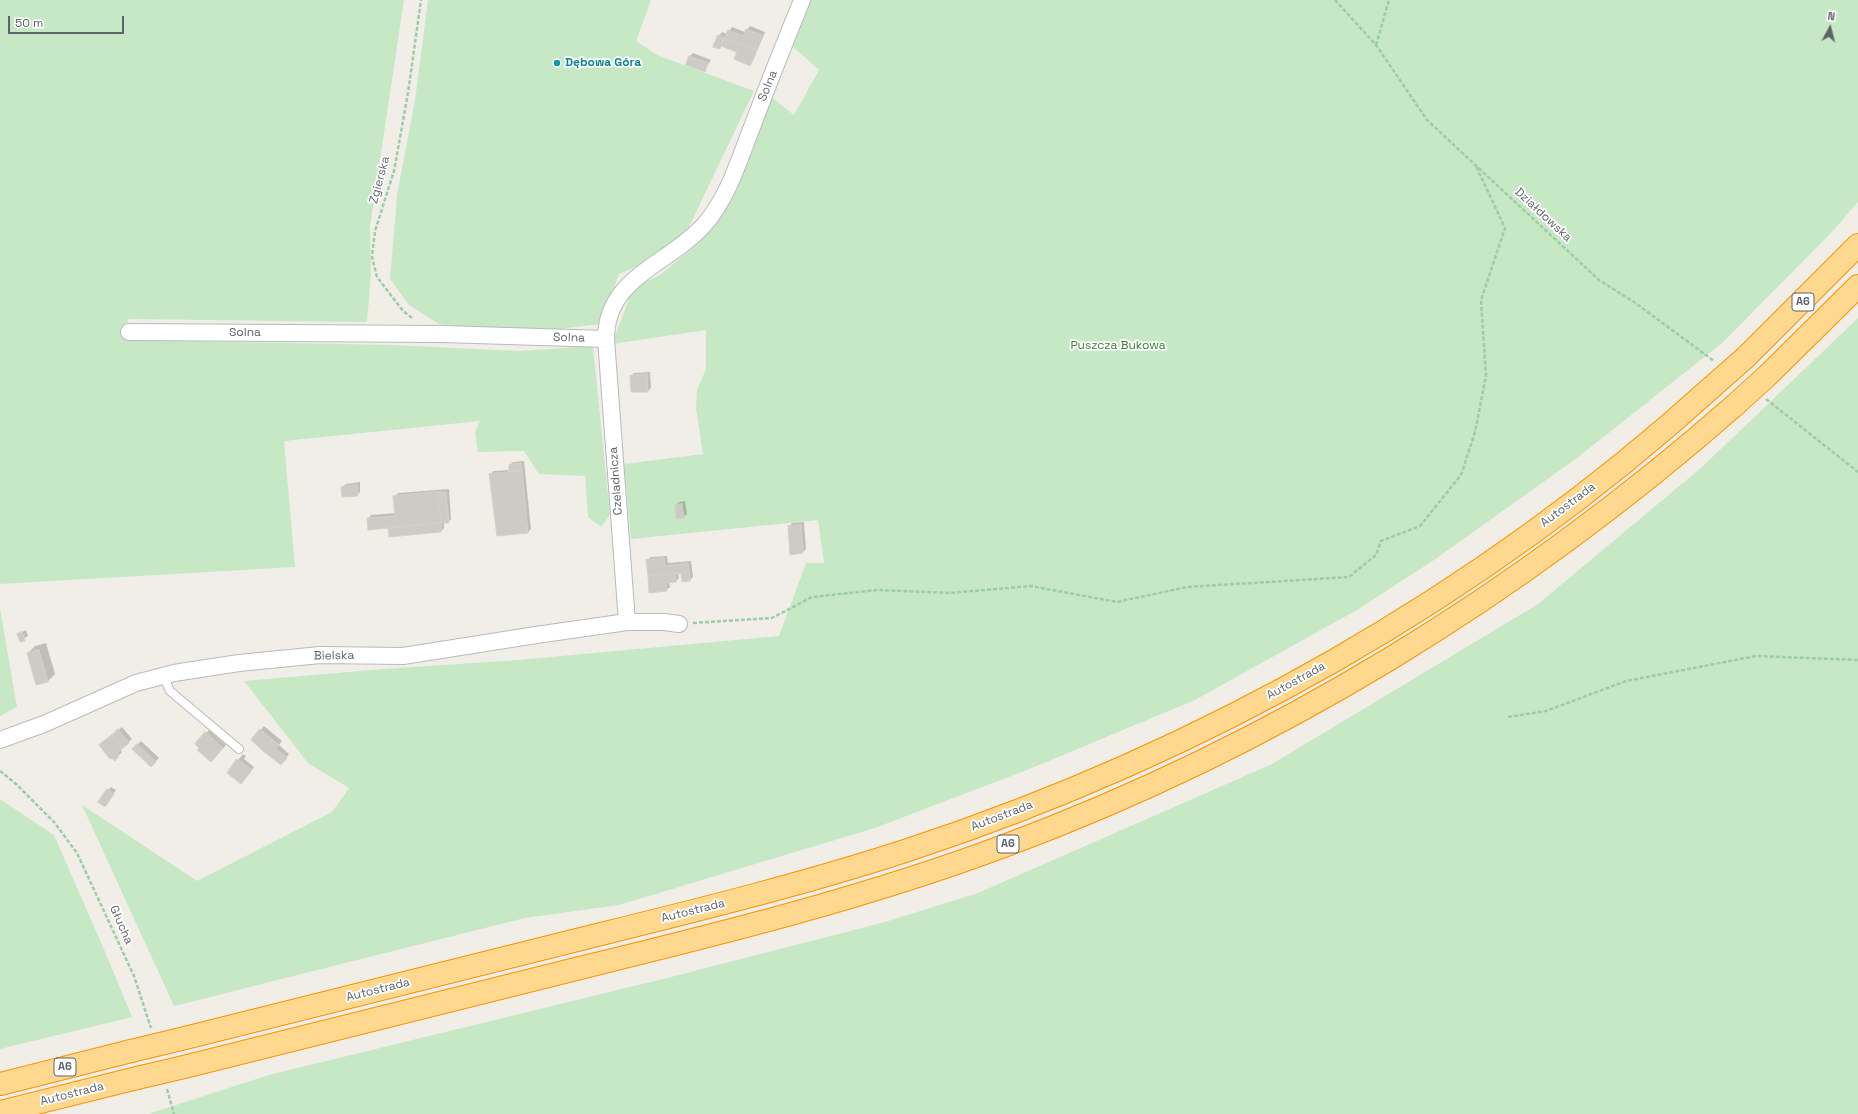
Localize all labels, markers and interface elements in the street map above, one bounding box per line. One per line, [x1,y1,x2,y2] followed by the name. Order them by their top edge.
[10,8,126,34] scale bar
[1810,8,1850,48] north arrow
[1827,9,1836,23] text: N
[15,15,43,31] text: 50 m
[565,56,641,70] place label: Dębowa Góra
[552,58,562,68] marker: Dębowa Góra
[755,68,781,104] street label: Solna
[367,155,393,205] street label: Zgierska
[1512,185,1574,245] street label: Działdowska
[1792,293,1814,311] road number: A6
[229,326,261,340] street label: Solna
[553,331,585,345] street label: Solna
[1070,339,1166,353] park label: Puszcza Bukowa
[606,446,626,516] street label: Czeladnicza
[1538,480,1598,530] street label: Autostrada
[314,648,354,664] street label: Bielska
[1264,659,1328,703] street label: Autostrada
[969,798,1035,834] street label: Autostrada
[997,835,1019,853] road number: A6
[660,896,726,926] street label: Autostrada
[106,903,136,947] street label: Głucha
[345,975,411,1005] street label: Autostrada
[54,1058,76,1076] road number: A6
[39,1079,105,1109] street label: Autostrada

